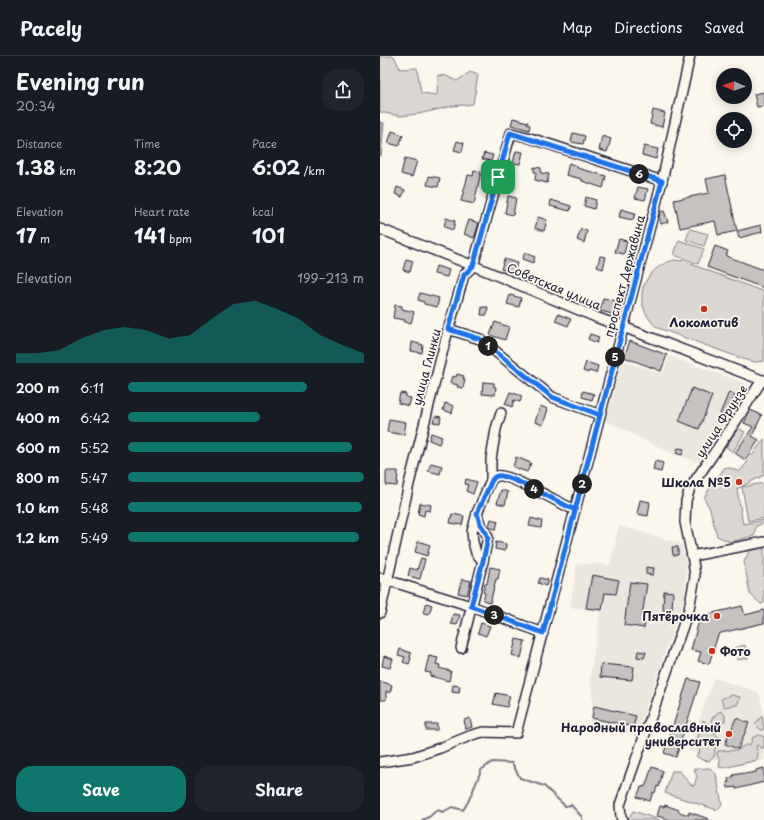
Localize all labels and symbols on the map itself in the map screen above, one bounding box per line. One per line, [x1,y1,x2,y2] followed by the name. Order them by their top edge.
[716,68,752,104] north arrow
[481,160,515,194] pin
[629,164,649,184] pin: 6
[599,213,649,339] street label: проспект Державина
[504,258,604,314] street label: Советская улица
[699,304,709,314] marker: Локомотив
[670,313,738,331] place label: Локомотив
[407,327,445,407] street label: улица Глинки
[478,336,498,356] pin: 1
[605,347,625,367] pin: 5
[691,381,751,461] street label: улица Фрунзе
[662,473,731,491] place label: Школа №5
[572,474,592,494] pin: 2
[734,477,744,487] marker: Школа №5
[524,479,544,499] pin: 4
[484,605,504,625] pin: 3
[642,607,710,625] place label: Пятёрочка
[712,611,722,621] marker: Пятёрочка
[720,642,751,660] place label: Фото
[707,646,717,656] marker: Фото
[561,718,722,750] place label: Народный православный университет
[724,729,734,739] marker: Народный православный университет

